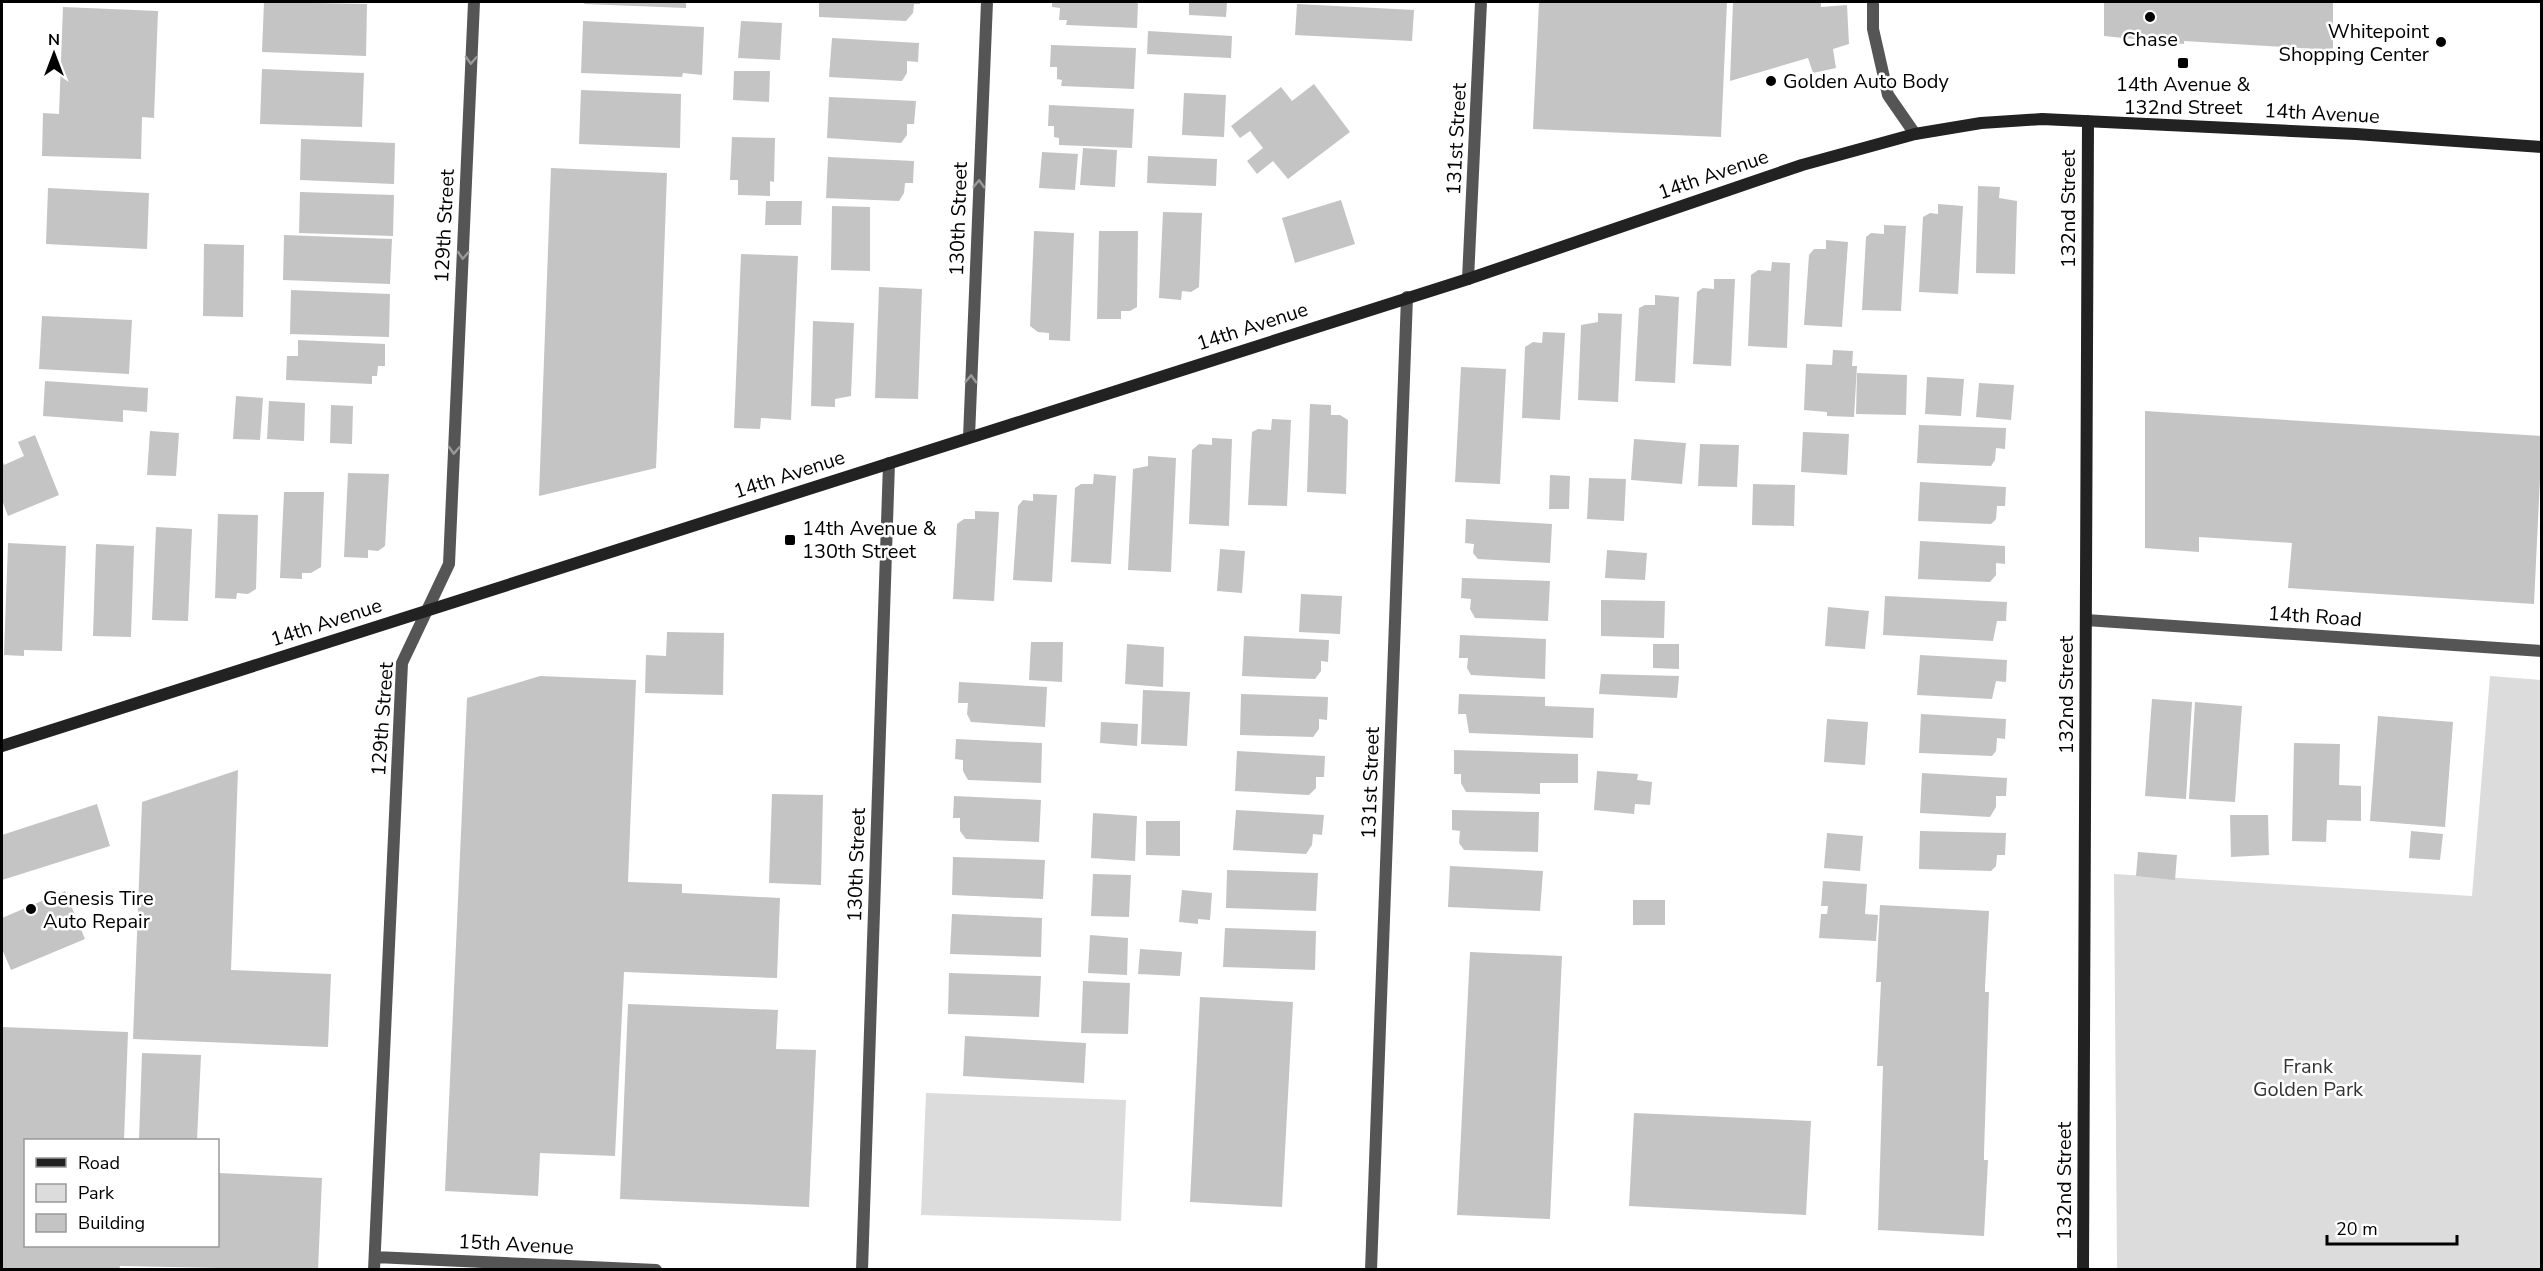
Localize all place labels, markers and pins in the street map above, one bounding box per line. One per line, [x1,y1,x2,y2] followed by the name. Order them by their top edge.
[2143,10,2157,24] marker: Chase
[2279,18,2430,68] place label: Whitepoint Shopping Center
[2122,26,2178,53] place label: Chase
[2434,35,2448,49] marker: Whitepoint Shopping Center
[2176,56,2190,70] marker: 14th Avenue & 132nd Street
[1783,68,1950,95] place label: Golden Auto Body
[2116,71,2250,121] place label: 14th Avenue & 132nd Street
[1764,74,1778,88] marker: Golden Auto Body
[802,515,937,565] place label: 14th Avenue & 130th Street
[783,533,797,547] marker: 14th Avenue & 130th Street
[43,885,154,935] place label: Genesis Tire Auto Repair
[24,902,38,916] marker: Genesis Tire Auto Repair

